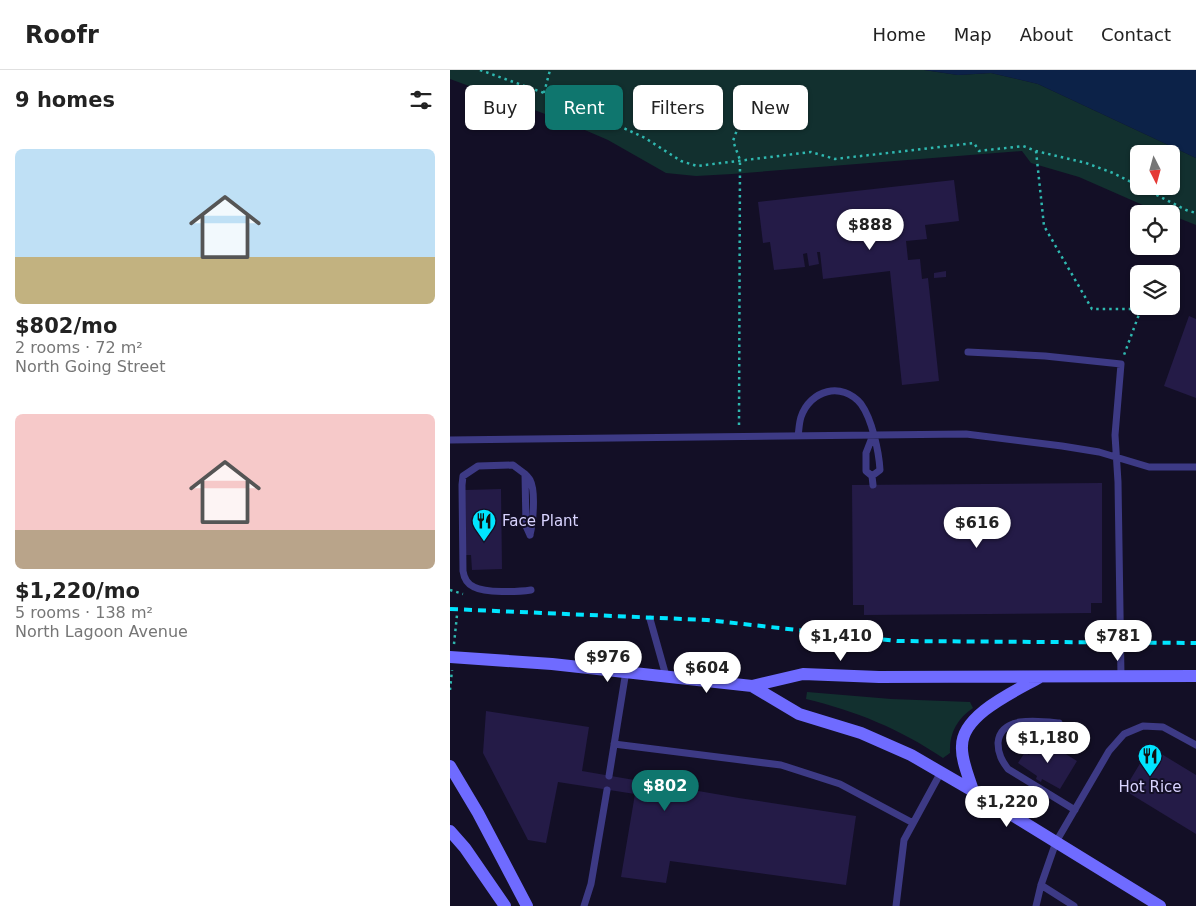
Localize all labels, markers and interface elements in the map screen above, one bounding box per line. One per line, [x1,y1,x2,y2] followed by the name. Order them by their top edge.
[25,21,99,49] text: Roofr
[873,24,926,45] text: Home
[954,24,992,45] text: Map
[1020,24,1073,45] text: About
[1101,24,1171,45] text: Contact
[465,85,535,130] chip: Buy
[545,85,623,130] chip: Rent
[633,85,723,130] chip: Filters
[733,85,808,130] chip: New
[407,86,435,114] icon: filters
[15,88,115,112] text: 9 homes
[1130,145,1180,195] north arrow
[1130,145,1180,315] map controls
[180,182,270,272] icon: home
[1130,205,1180,255] button: locate
[840,208,900,251] pin: $888
[848,215,892,234] text: $888
[1130,265,1180,315] button: layers
[15,314,117,338] text: $802/mo
[15,338,143,357] text: 2 rooms · 72 m²
[15,357,165,376] text: North Going Street
[180,447,270,537] icon: home
[947,506,1007,549] pin: $616
[471,508,497,542] restaurant icon: Face Plant
[502,512,579,530] place label: Face Plant
[955,513,999,532] text: $616
[15,579,140,603] text: $1,220/mo
[15,603,153,622] text: 5 rooms · 138 m²
[800,620,882,662] pin: $1,410
[1088,620,1148,662] pin: $781
[15,622,188,641] text: North Lagoon Avenue
[810,626,872,645] text: $1,410
[1096,626,1140,645] text: $781
[578,640,638,683] pin: $976
[586,647,630,666] text: $976
[677,652,737,694] pin: $604
[685,658,729,677] text: $604
[1007,722,1089,764] pin: $1,180
[1017,728,1079,747] text: $1,180
[1137,743,1163,777] restaurant icon: Hot Rice
[635,770,695,812] pin: $802
[643,776,687,795] text: $802
[1118,778,1182,796] place label: Hot Rice
[966,786,1048,828] pin: $1,220
[976,792,1038,811] text: $1,220

